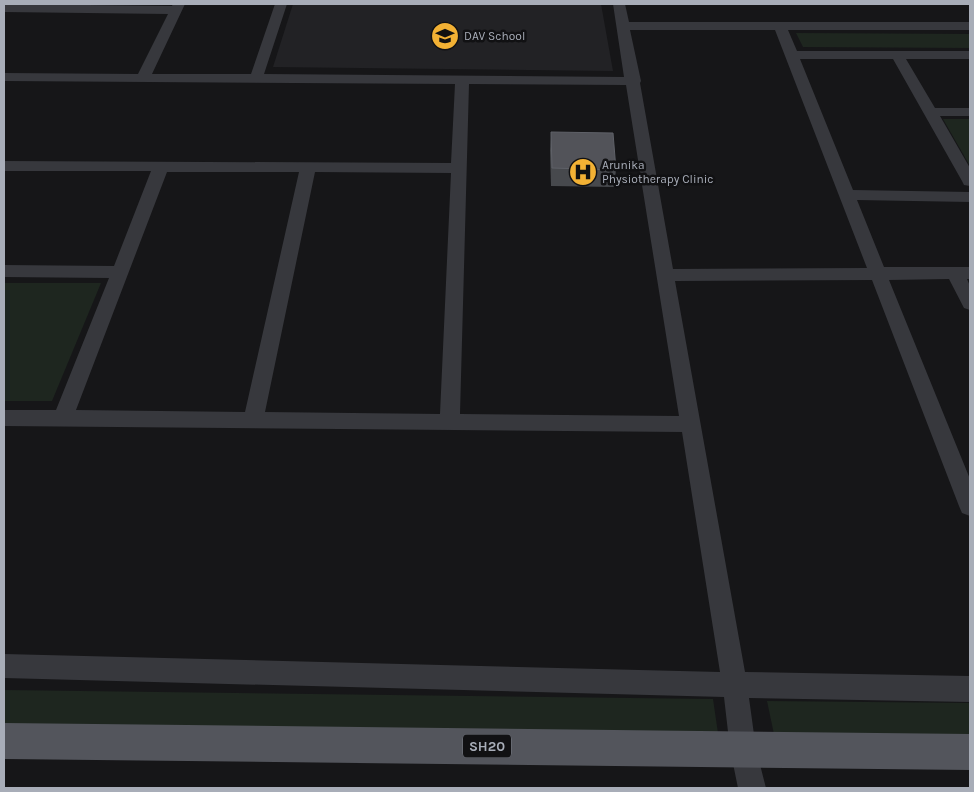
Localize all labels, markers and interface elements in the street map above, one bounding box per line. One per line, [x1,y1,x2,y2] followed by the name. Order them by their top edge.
[430,21,460,51] school or university icon: DAV School
[464,29,525,43] place label: DAV School
[568,157,598,187] hospital icon: Arunika Physiotherapy Clinic
[602,158,714,186] place label: Arunika Physiotherapy Clinic
[463,734,511,758] road number: SH20

